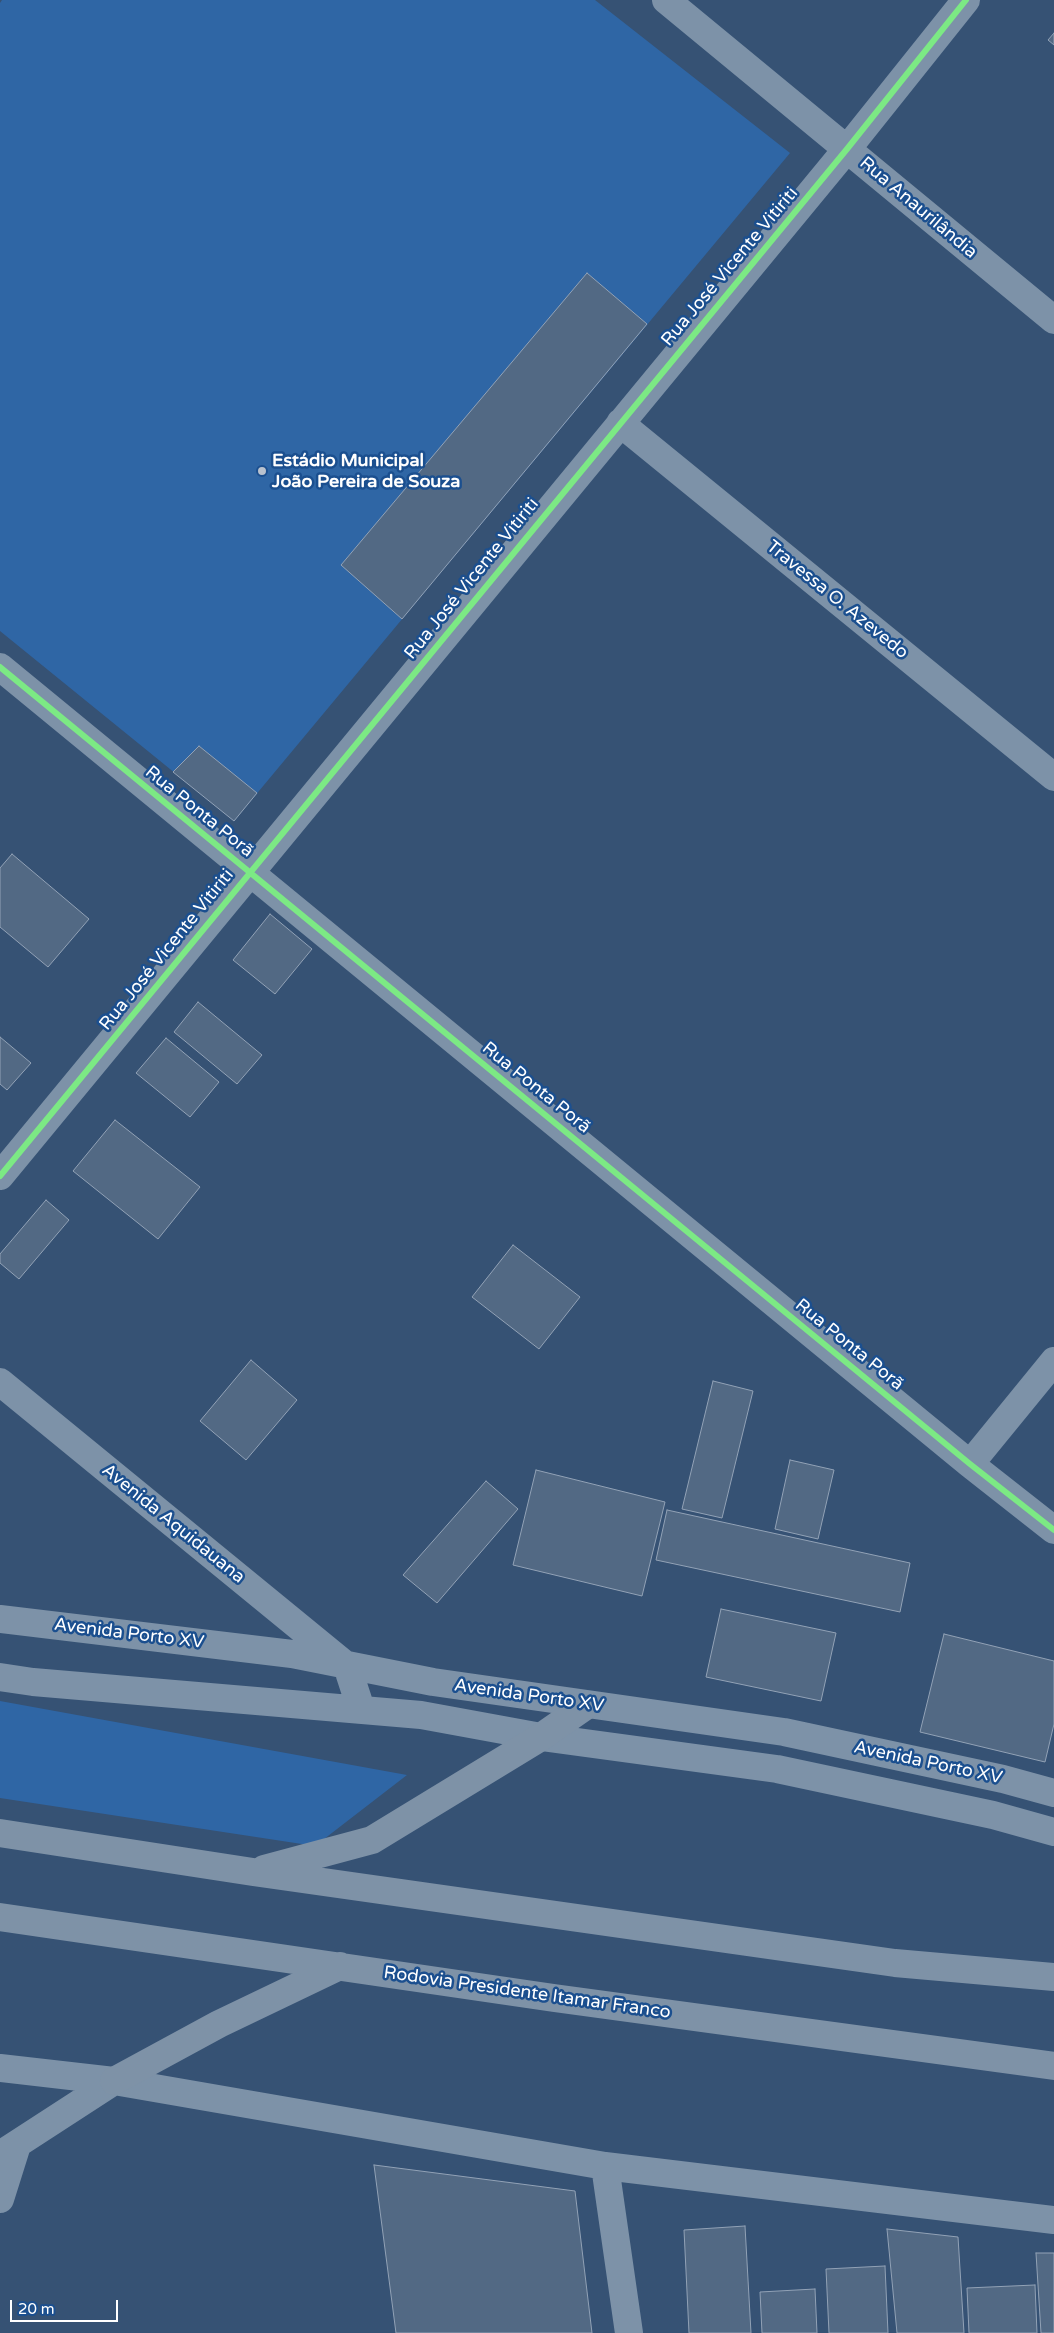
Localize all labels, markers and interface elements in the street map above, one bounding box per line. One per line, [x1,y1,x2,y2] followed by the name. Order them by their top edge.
[855,153,981,263] street label: Rua Anaurilândia
[657,183,803,351] street label: Rua José Vicente Vitiriti
[272,450,460,492] place label: Estádio Municipal João Pereira de Souza
[256,465,268,477] marker: Estádio Municipal João Pereira de Souza
[400,494,544,664] street label: Rua José Vicente Vitiriti
[762,536,912,664] street label: Travessa O. Azevedo
[140,762,258,862] street label: Rua Ponta Porã
[95,865,239,1035] street label: Rua José Vicente Vitiriti
[477,1038,595,1138] street label: Rua Ponta Porã
[790,1295,908,1395] street label: Rua Ponta Porã
[97,1460,249,1588] street label: Avenida Aquidauana
[53,1614,205,1654] street label: Avenida Porto XV
[453,1675,605,1717] street label: Avenida Porto XV
[852,1737,1004,1789] street label: Avenida Porto XV
[382,1962,672,2024] street label: Rodovia Presidente Itamar Franco
[12,2290,120,2322] scale bar
[18,2300,55,2318] text: 20 m

